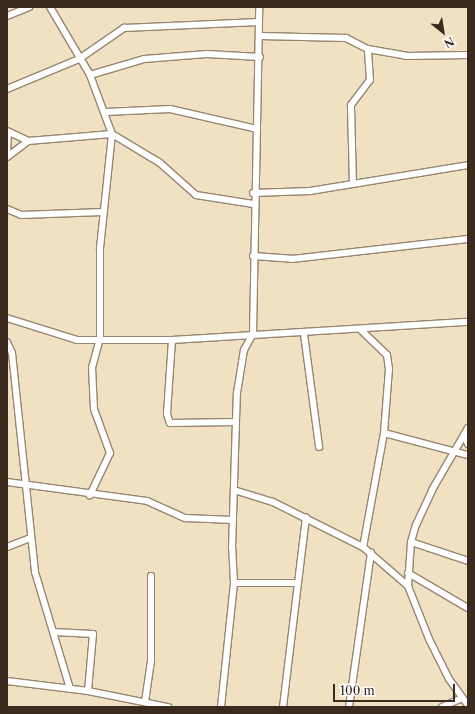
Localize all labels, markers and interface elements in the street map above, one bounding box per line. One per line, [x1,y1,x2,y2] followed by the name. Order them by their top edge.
[423,12,463,52] north arrow
[441,34,457,51] text: N
[335,676,457,702] scale bar
[340,683,375,698] text: 100 m

